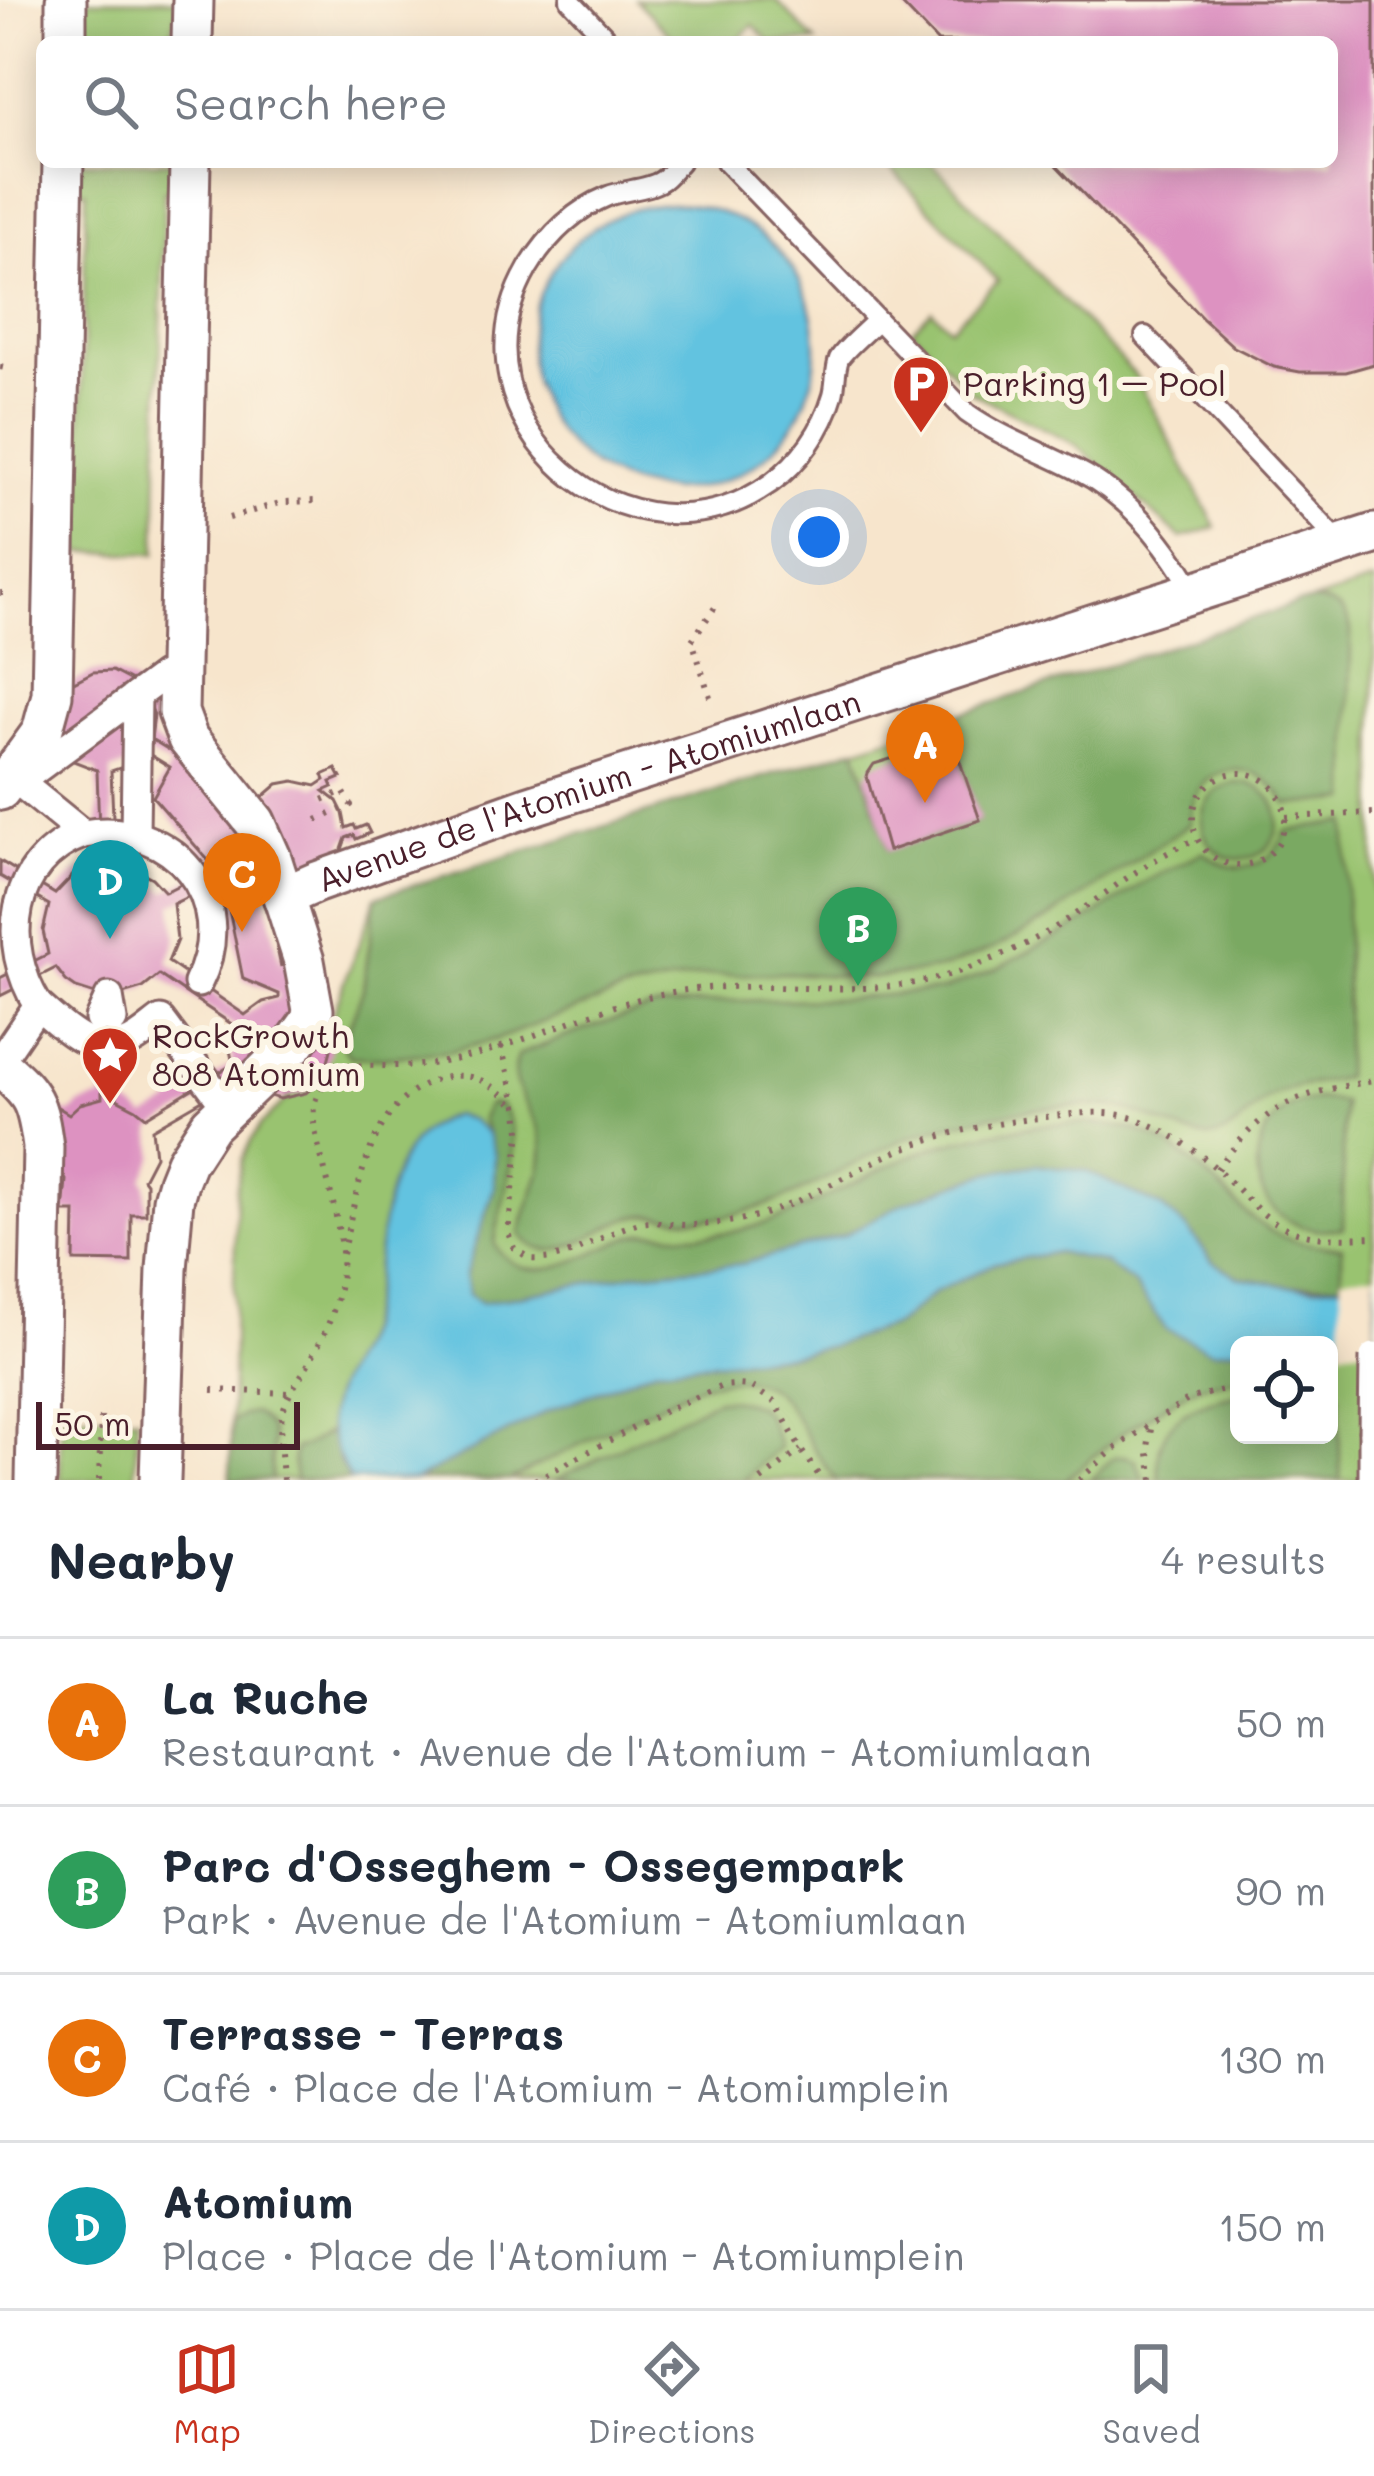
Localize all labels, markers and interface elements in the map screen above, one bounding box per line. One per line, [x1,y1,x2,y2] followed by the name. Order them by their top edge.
[36,36,1338,168] search box
[78,69,144,135] icon: search
[174,73,448,131] text: Search here
[890,353,952,435] parking icon: Parking 1 – Pool
[963,361,1226,404] place label: Parking 1 – Pool
[789,507,849,567] your location
[311,678,865,900] street label: Avenue de l'Atomium - Atomiumlaan
[886,704,964,803] pin: A
[203,833,281,932] pin: C
[71,840,149,939] pin: D
[819,887,897,986] pin: B
[152,1013,361,1094] place label: RockGrowth 808 Atomium
[79,1024,141,1106] place icon: RockGrowth 808 Atomium
[1230,1336,1338,1444] map controls
[1230,1336,1338,1444] button: locate
[36,1396,300,1449] scale bar
[54,1401,130,1444] text: 50 m
[48,1525,235,1592] text: Nearby
[1161,1533,1326,1584] text: 4 results
[162,1667,369,1725] text: La Ruche
[73,1696,101,1747] text: A
[1236,1696,1326,1747] text: 50 m
[162,1725,1092,1776] text: Restaurant · Avenue de l'Atomium - Atomiumlaan
[162,1835,905,1893] text: Parc d'Osseghem - Ossegempark
[74,1864,100,1915] text: B
[1235,1864,1326,1915] text: 90 m
[162,1893,966,1944] text: Park · Avenue de l'Atomium - Atomiumlaan
[162,2003,564,2061] text: Terrasse - Terras
[73,2032,101,2083] text: C
[1218,2032,1326,2083] text: 130 m
[162,2061,949,2112] text: Café · Place de l'Atomium - Atomiumplein
[162,2171,353,2229] text: Atomium
[73,2200,101,2251] text: D
[1218,2200,1326,2251] text: 150 m
[162,2229,965,2280] text: Place · Place de l'Atomium - Atomiumplein
[174,2336,241,2451] tab: Map
[588,2336,755,2451] tab: Directions
[1103,2336,1200,2451] tab: Saved

